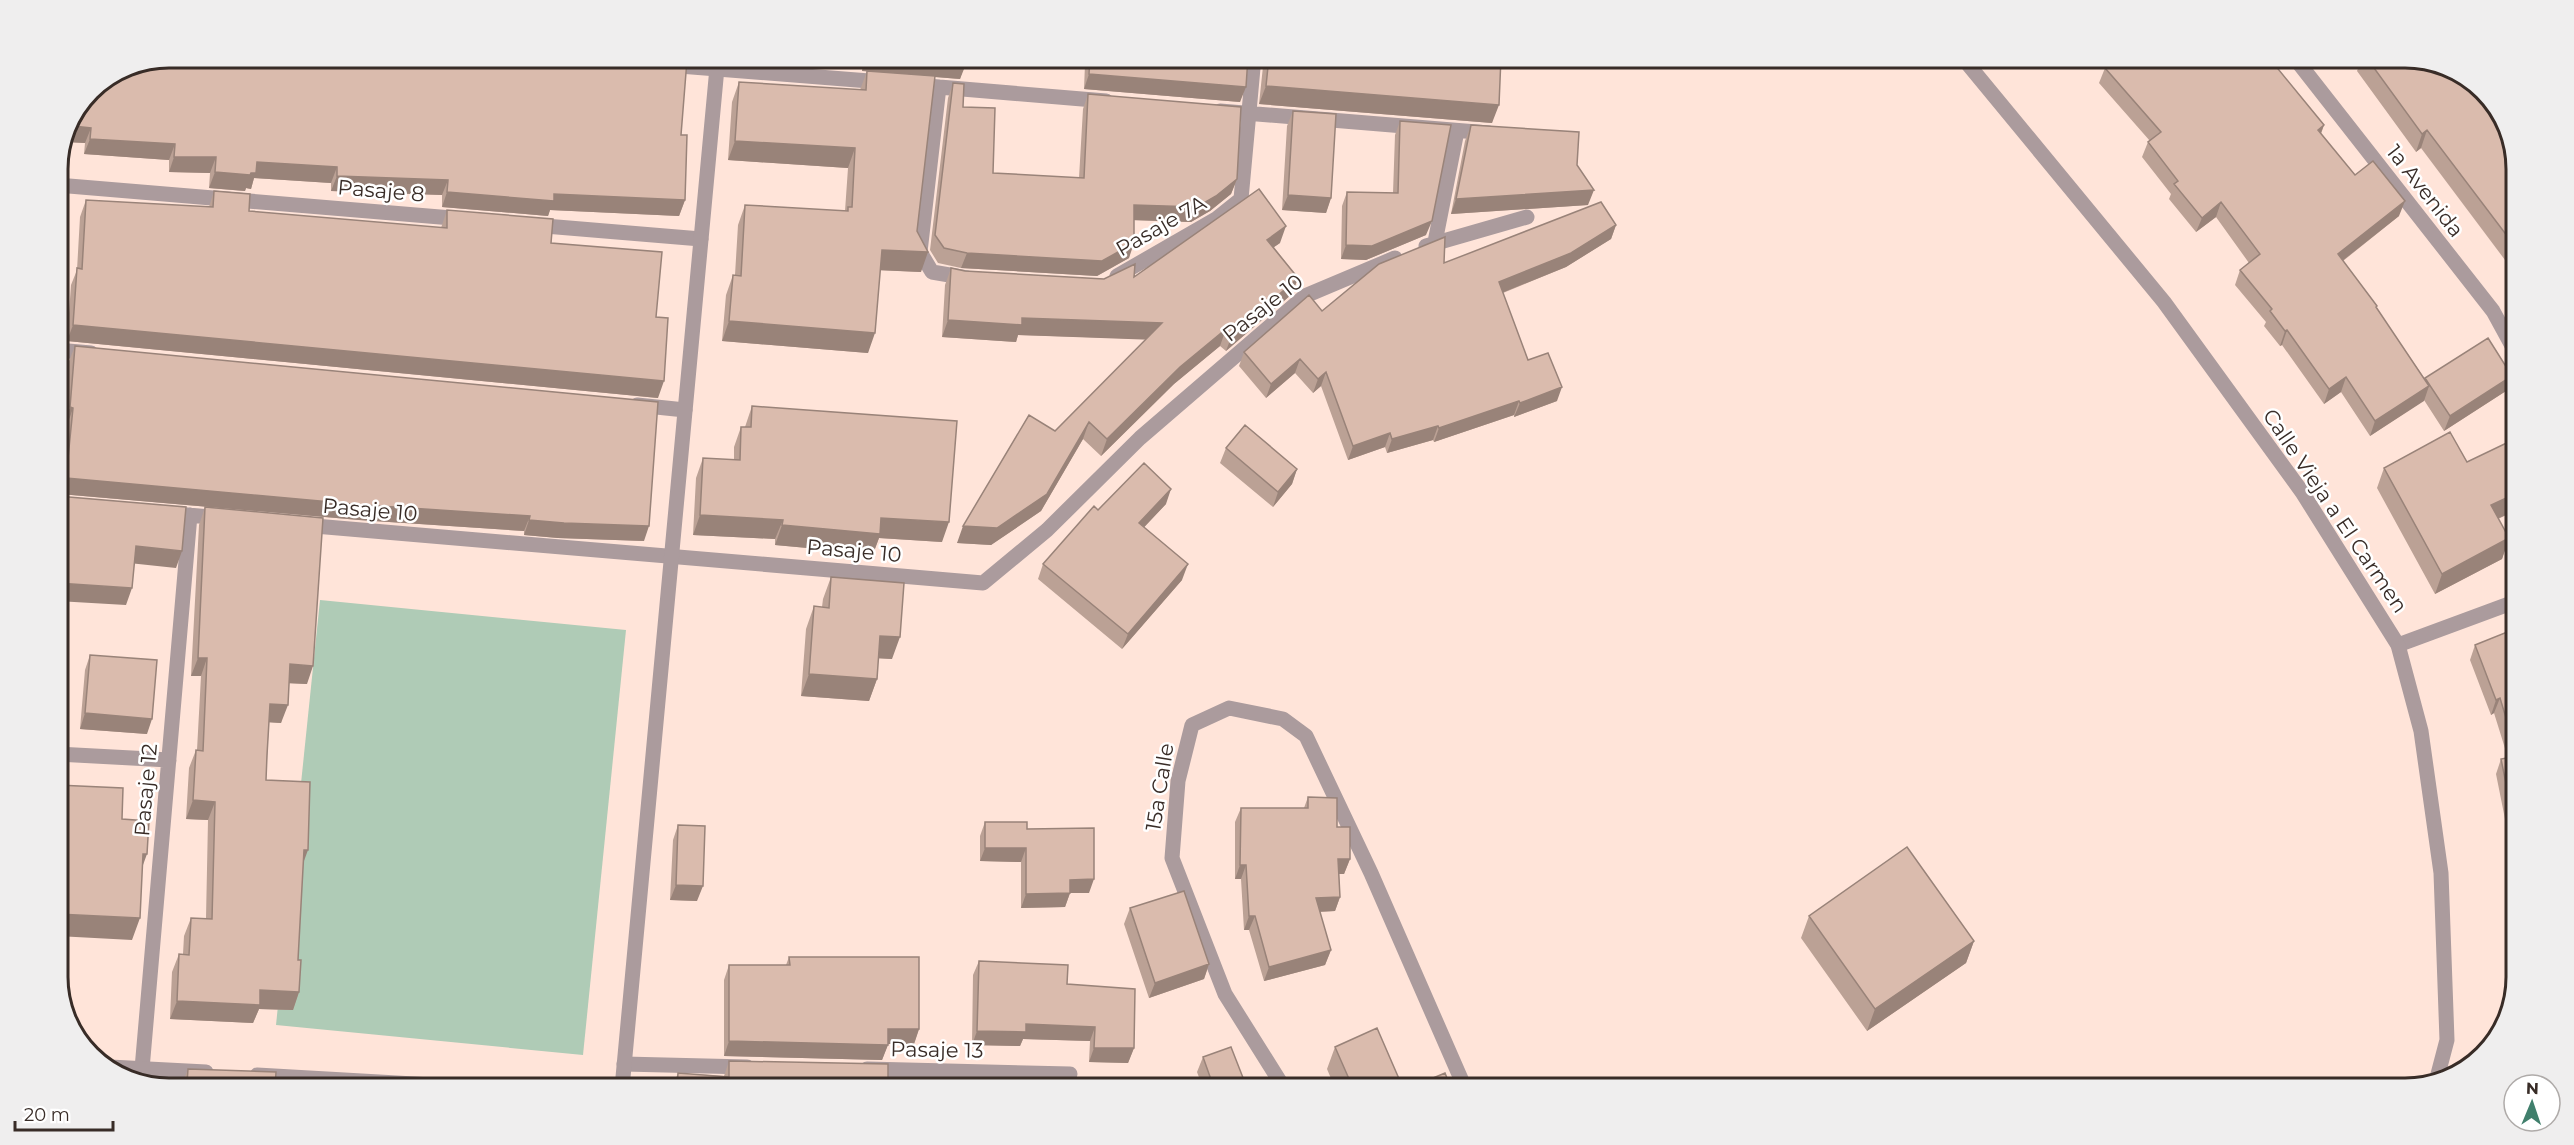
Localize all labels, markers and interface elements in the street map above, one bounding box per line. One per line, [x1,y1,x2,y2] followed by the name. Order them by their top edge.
[2382,140,2469,242] street label: 1a Avenida
[337,174,426,207] street label: Pasaje 8
[1111,189,1211,261] street label: Pasaje 7A
[1217,268,1308,347] street label: Pasaje 10
[2258,404,2413,617] street label: Calle Vieja a El Carmen
[322,493,419,526] street label: Pasaje 10
[806,534,903,567] street label: Pasaje 10
[1140,741,1179,833] street label: 15a Calle
[129,742,162,837] street label: Pasaje 12
[890,1036,984,1063] street label: Pasaje 13
[2502,1073,2562,1133] north arrow
[2526,1079,2539,1098] text: N
[15,1094,112,1132] scale bar
[24,1104,70,1126] text: 20 m

